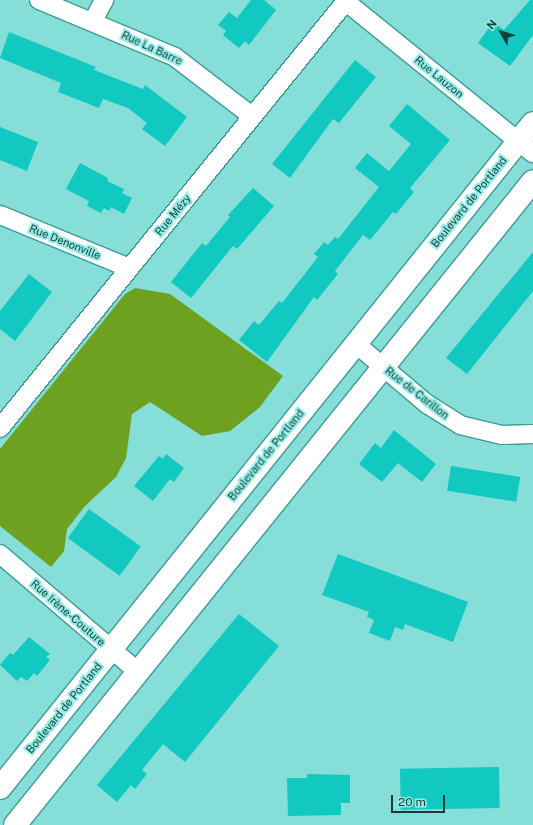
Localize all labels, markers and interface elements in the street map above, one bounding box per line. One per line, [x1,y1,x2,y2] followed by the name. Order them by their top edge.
[481,12,521,52] north arrow
[484,17,499,32] text: N
[119,28,185,68] street label: Rue La Barre
[412,53,466,101] street label: Rue Lauzon
[428,154,510,250] street label: Boulevard de Portland
[152,192,194,238] street label: Rue Mézy
[27,222,103,262] street label: Rue Denonville
[382,364,452,422] street label: Rue de Carillon
[225,407,307,503] street label: Boulevard de Portland
[28,577,108,649] street label: Rue Irène-Couture
[23,660,105,756] street label: Boulevard de Portland
[393,787,447,813] scale bar
[398,795,426,809] text: 20 m

